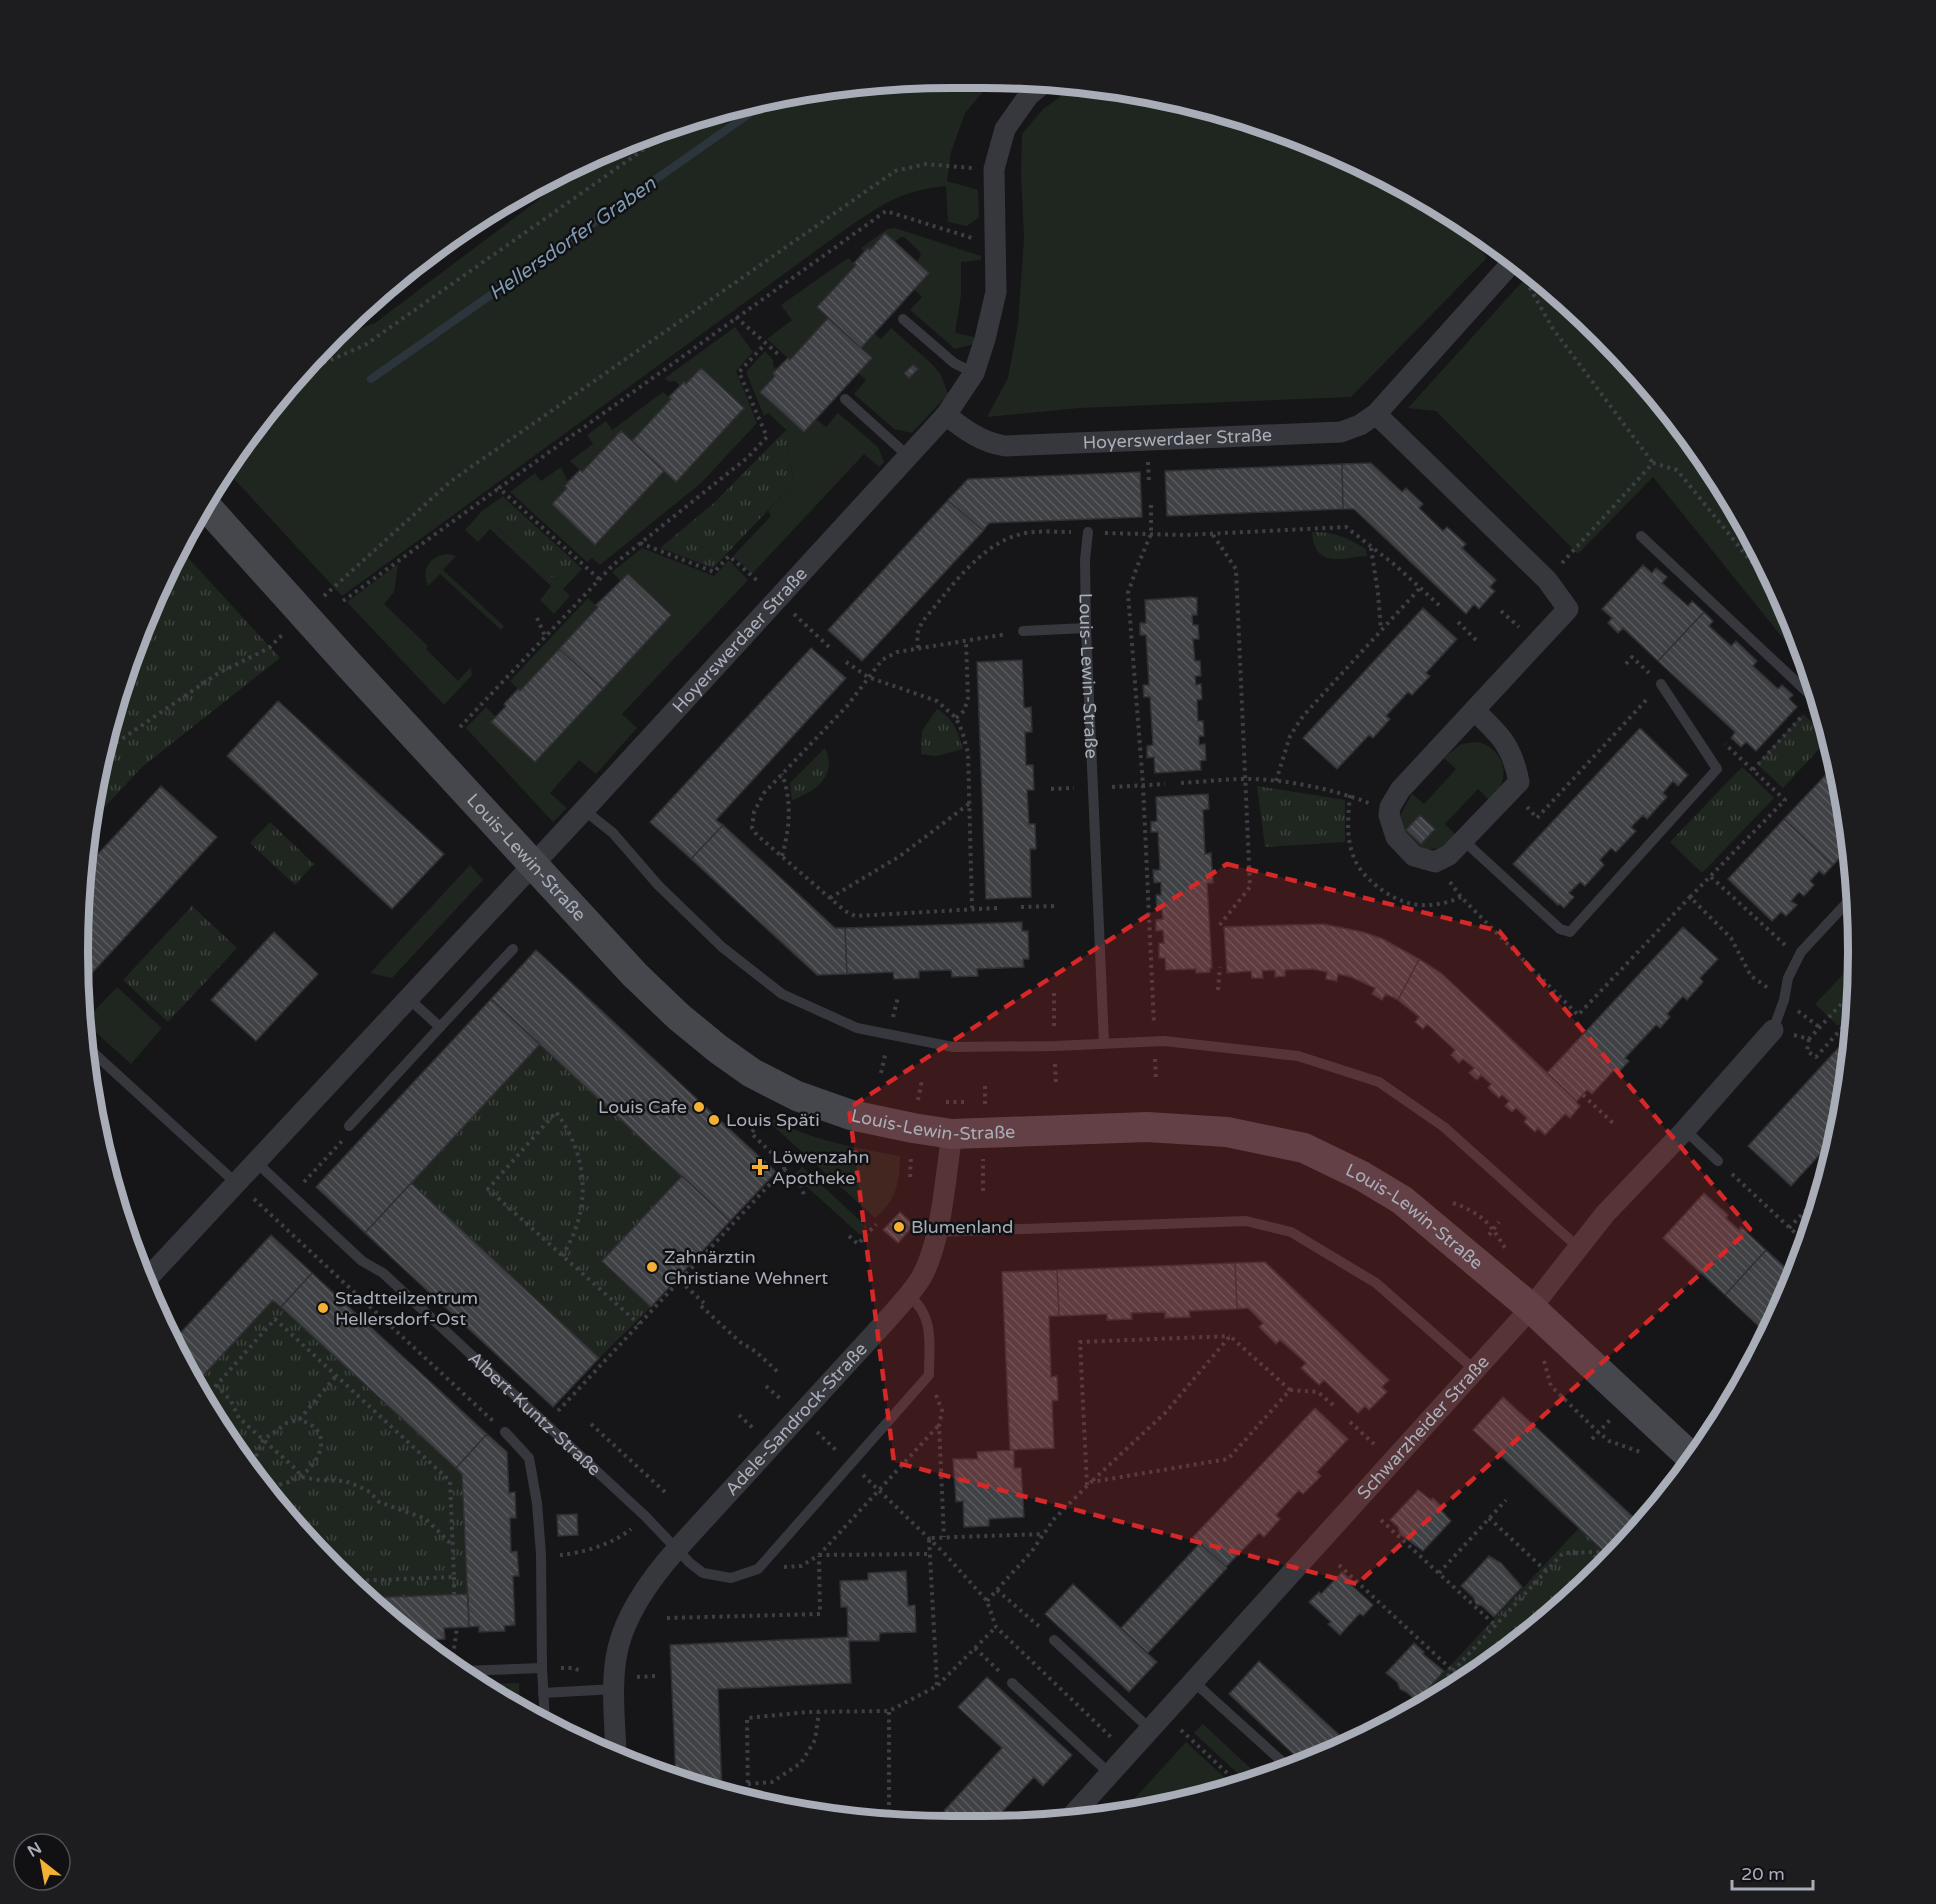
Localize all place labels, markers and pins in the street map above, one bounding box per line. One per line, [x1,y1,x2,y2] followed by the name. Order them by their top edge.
[598,1096,687,1118] place label: Louis Cafe
[692,1100,706,1114] marker: Louis Cafe
[726,1109,820,1131] place label: Louis Späti
[707,1113,721,1127] marker: Louis Späti
[772,1146,869,1189] place label: Löwenzahn Apotheke
[753,1160,767,1174] marker: Löwenzahn Apotheke
[911,1216,1013,1238] place label: Blumenland
[892,1220,906,1234] marker: Blumenland
[664,1246,828,1289] place label: Zahnärztin Christiane Wehnert
[645,1260,659,1274] marker: Zahnärztin Christiane Wehnert
[335,1287,478,1330] place label: Stadtteilzentrum Hellersdorf-Ost
[316,1301,330,1315] marker: Stadtteilzentrum Hellersdorf-Ost

